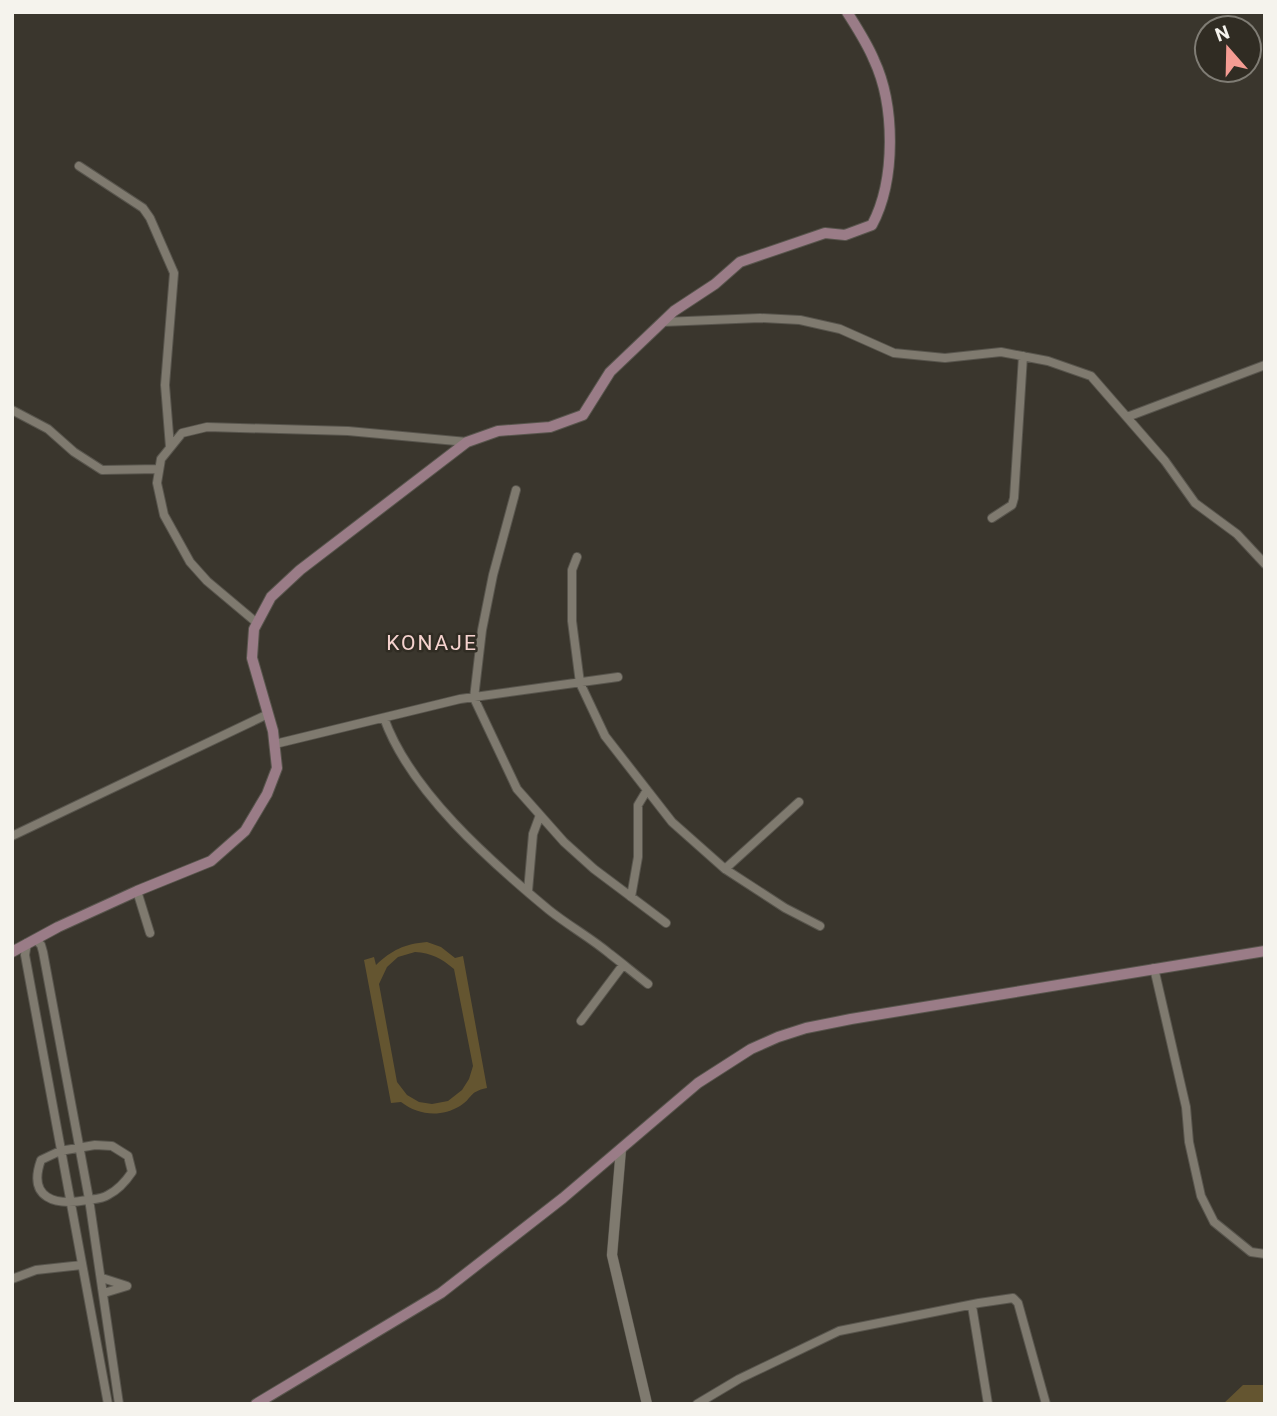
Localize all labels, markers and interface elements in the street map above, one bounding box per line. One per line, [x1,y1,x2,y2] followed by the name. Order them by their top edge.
[1193,14,1263,84] north arrow
[1212,20,1233,47] text: N
[386,631,478,655] district label: KONAJE

